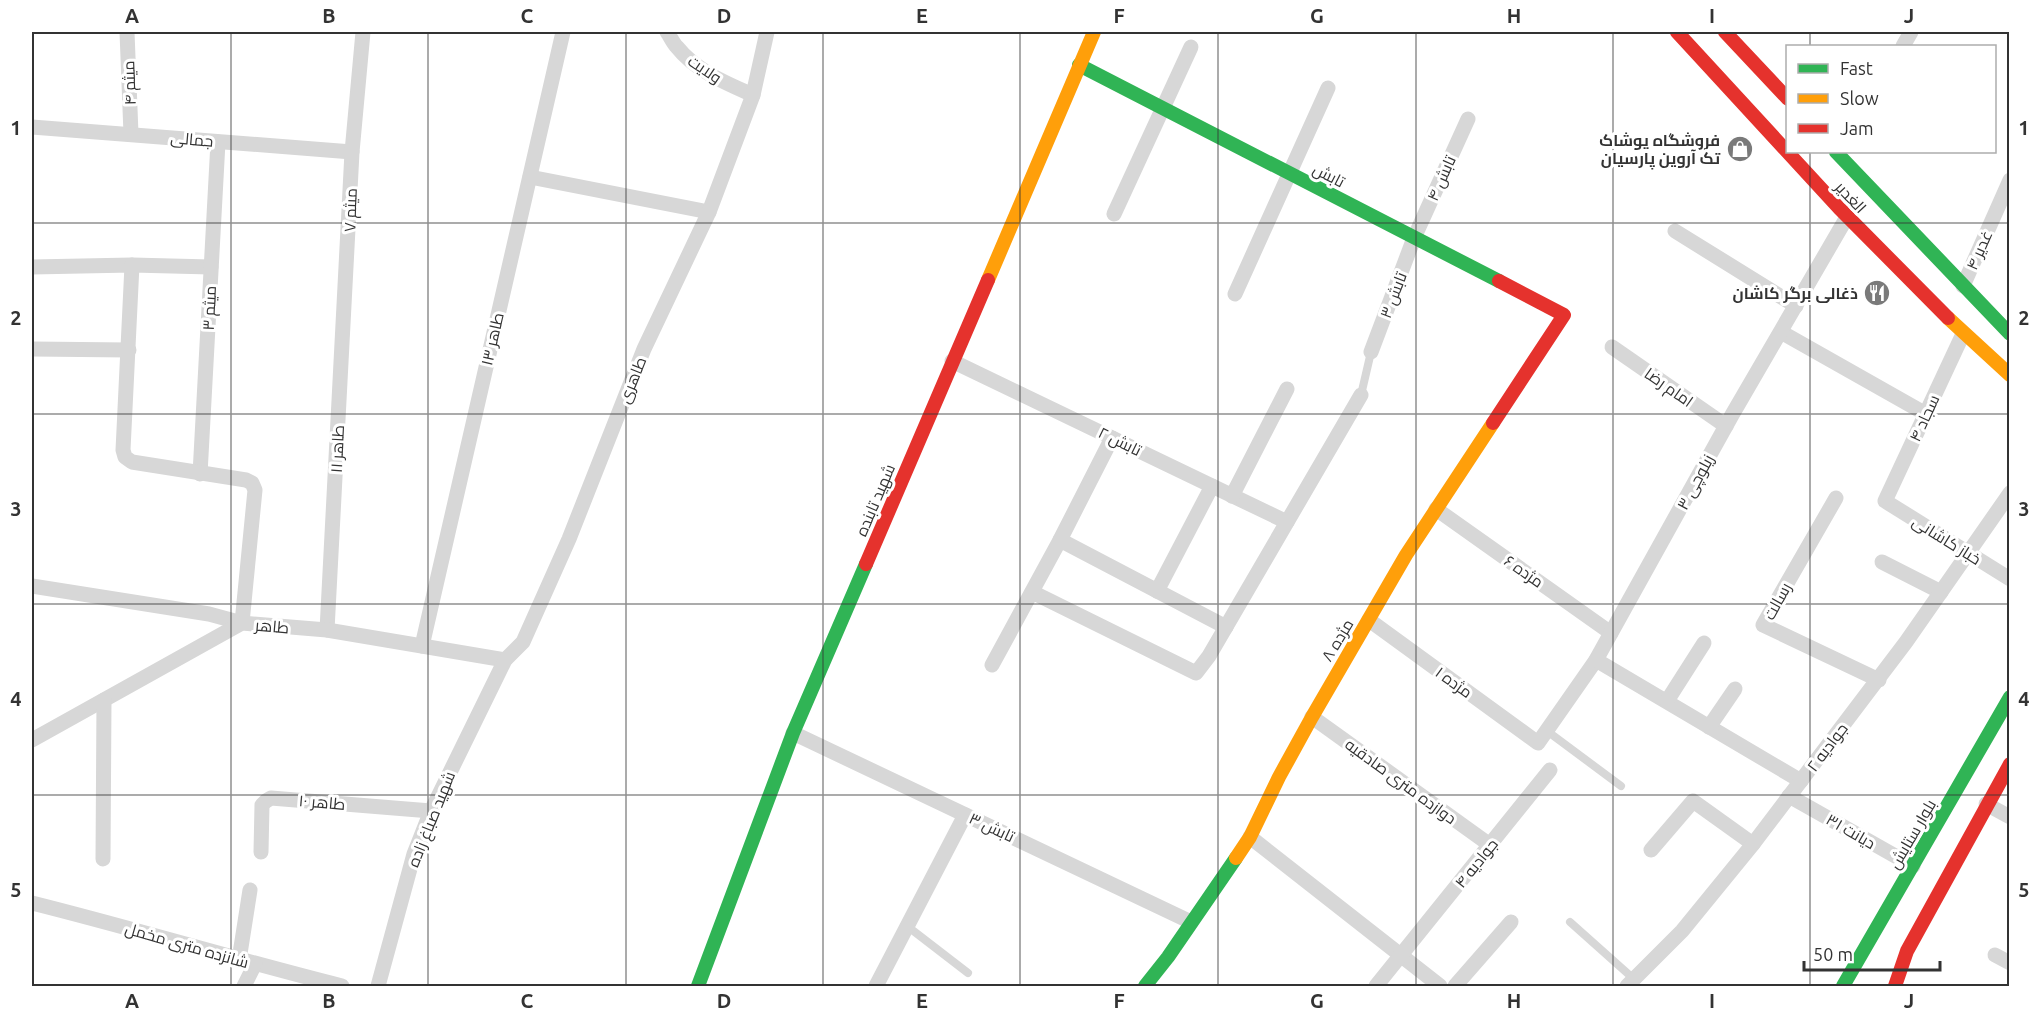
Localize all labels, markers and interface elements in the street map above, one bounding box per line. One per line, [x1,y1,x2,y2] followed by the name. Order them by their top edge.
[125,4,139,27] text: A
[322,4,336,27] text: B
[521,4,534,27] text: C
[717,4,731,27] text: D
[916,4,928,27] text: E
[1113,4,1125,27] text: F
[1310,4,1324,27] text: G
[1507,4,1521,27] text: H
[1709,4,1715,27] text: I
[1904,4,1914,27] text: J
[1786,45,1996,153] legend
[684,51,725,87] street label: ولایت
[1840,58,1873,78] text: Fast
[119,60,142,106] street label: میثم ۴
[1840,88,1879,108] text: Slow
[10,116,22,139] text: 1
[2018,116,2030,139] text: 1
[1840,118,1874,138] text: Jam
[170,128,214,152] street label: جمالی
[1599,131,1721,170] place label: فروشگاه پوشاک تک آروین پارسیان
[1725,134,1755,164] shop icon: فروشگاه پوشاک تک آروین پارسیان
[1423,152,1461,204] street label: تابش ۴
[1309,159,1349,193] street label: تابش
[1831,177,1870,217] street label: الغدیر
[340,188,363,232] street label: میثم ۷
[1962,227,1997,273] street label: غدیر ۴
[1376,269,1412,321] street label: تابش ۳
[1862,278,1892,308] restaurant icon: ذغالی برگر کاشان
[1733,284,1858,303] place label: ذغالی برگر کاشان
[199,285,222,331] street label: میثم ۳
[10,306,22,329] text: 2
[2018,306,2030,329] text: 2
[477,311,508,367] street label: طاهر ۱۳
[615,354,651,407] street label: طاهری
[1640,364,1697,413] street label: امام رضا
[1905,392,1944,445] street label: سجاد ۴
[1095,423,1145,461] street label: تابش ۲
[327,425,348,473] street label: طاهر ۱۱
[1673,451,1720,514] street label: زیلوچی ۳
[852,461,900,540] street label: شهید تابنده
[10,497,22,520] text: 3
[2018,497,2030,520] text: 3
[1908,512,1985,570] street label: خباز کاشانی
[1500,551,1547,592] street label: مژده ۶
[1760,579,1795,623] street label: رسالت
[253,615,290,637] street label: طاهر
[1317,616,1357,665] street label: مژده ۸
[1432,663,1476,702] street label: مژده ۱
[10,687,22,710] text: 4
[2018,687,2030,710] text: 4
[1803,719,1852,775] street label: جوادیه ۲
[1341,735,1460,829] street label: دوازده متری صادقیه
[404,769,461,870] street label: شهید صباغ زاده
[298,791,346,814] street label: طاهر ۱۰
[1885,796,1941,873] street label: بلوار ستایش
[966,809,1018,847] street label: تابش ۳
[1823,810,1879,853] street label: دیانت ۳۱
[1451,835,1502,892] street label: جوادیه ۴
[10,878,22,901] text: 5
[2018,878,2030,901] text: 5
[123,919,251,973] street label: شانزده متری مخمل
[1804,934,1940,972] scale bar
[1813,944,1853,964] text: 50 m
[125,989,139,1012] text: A
[322,989,336,1012] text: B
[521,989,534,1012] text: C
[717,989,731,1012] text: D
[916,989,928,1012] text: E
[1113,989,1125,1012] text: F
[1310,989,1324,1012] text: G
[1507,989,1521,1012] text: H
[1709,989,1715,1012] text: I
[1904,989,1914,1012] text: J

